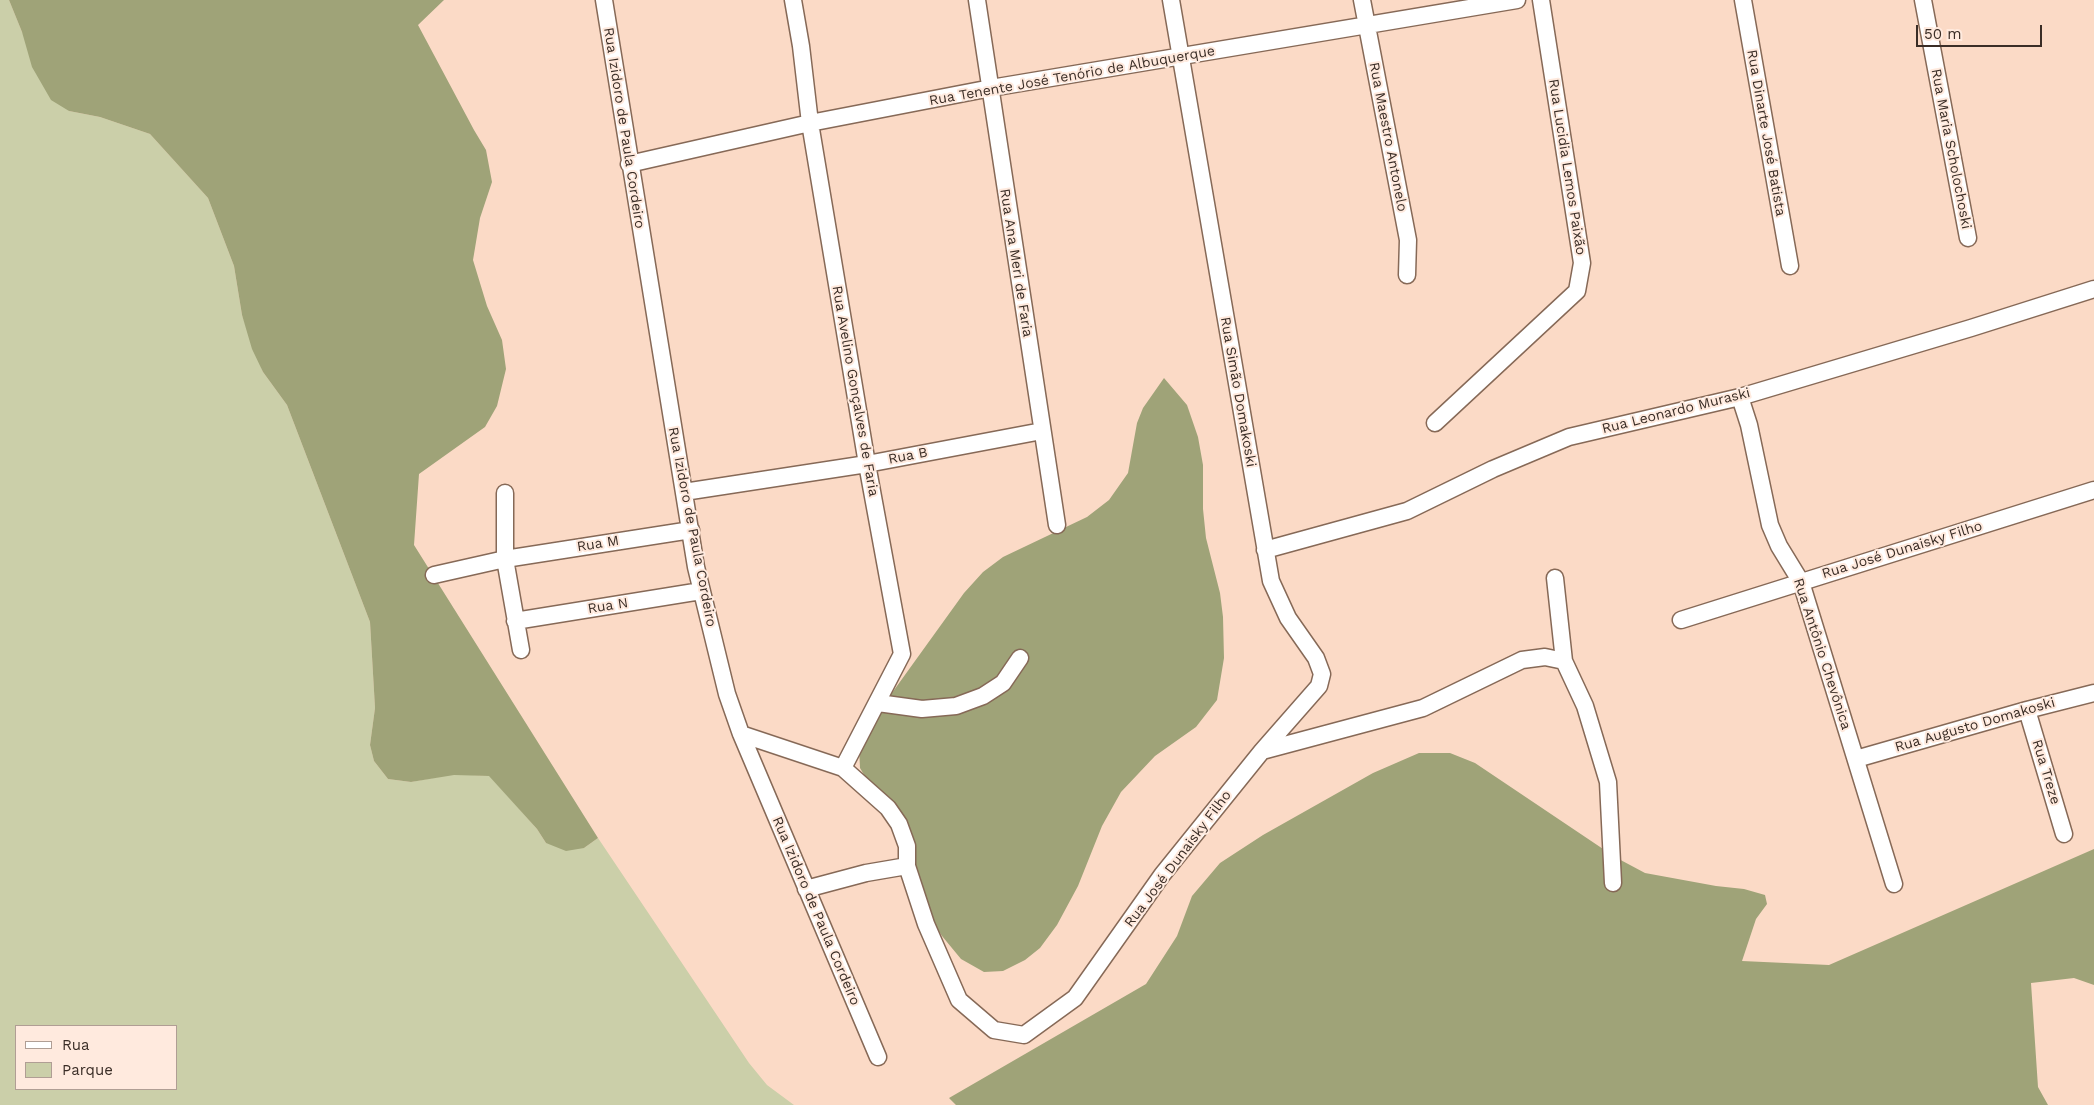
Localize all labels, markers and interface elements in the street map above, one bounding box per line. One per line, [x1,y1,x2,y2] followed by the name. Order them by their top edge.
[1919,15,2045,47] scale bar
[1924,25,1961,43] text: 50 m
[600,26,648,230] street label: Rua Izidoro de Paula Cordeiro
[928,43,1216,109] street label: Rua Tenente José Tenório de Albuquerque
[1743,48,1789,218] street label: Rua Dinarte José Batista
[1365,61,1411,213] street label: Rua Maestro Antonelo
[1927,67,1975,231] street label: Rua Maria Scholochoski
[1545,78,1589,256] street label: Rua Lucidia Lemos Paixão
[996,188,1036,338] street label: Rua Ana Meri de Faria
[828,284,882,498] street label: Rua Avelino Gonçalves de Faria
[1216,315,1260,469] street label: Rua Simão Domakoski
[1600,384,1752,438] street label: Rua Leonardo Muraski
[664,426,720,628] street label: Rua Izidoro de Paula Cordeiro
[887,444,929,468] street label: Rua B
[1820,518,1984,582] street label: Rua José Dunaisky Filho
[576,532,620,556] street label: Rua M
[1790,576,1854,732] street label: Rua Antônio Chevônica
[587,595,629,617] street label: Rua N
[1893,694,2057,756] street label: Rua Augusto Domakoski
[2028,738,2064,806] street label: Rua Treze
[1121,787,1235,931] street label: Rua José Dunaisky Filho
[769,814,863,1008] street label: Rua Izidoro de Paula Cordeiro
[15,1025,178,1090] legend
[62,1036,90,1054] text: Rua
[62,1061,113,1079] text: Parque

